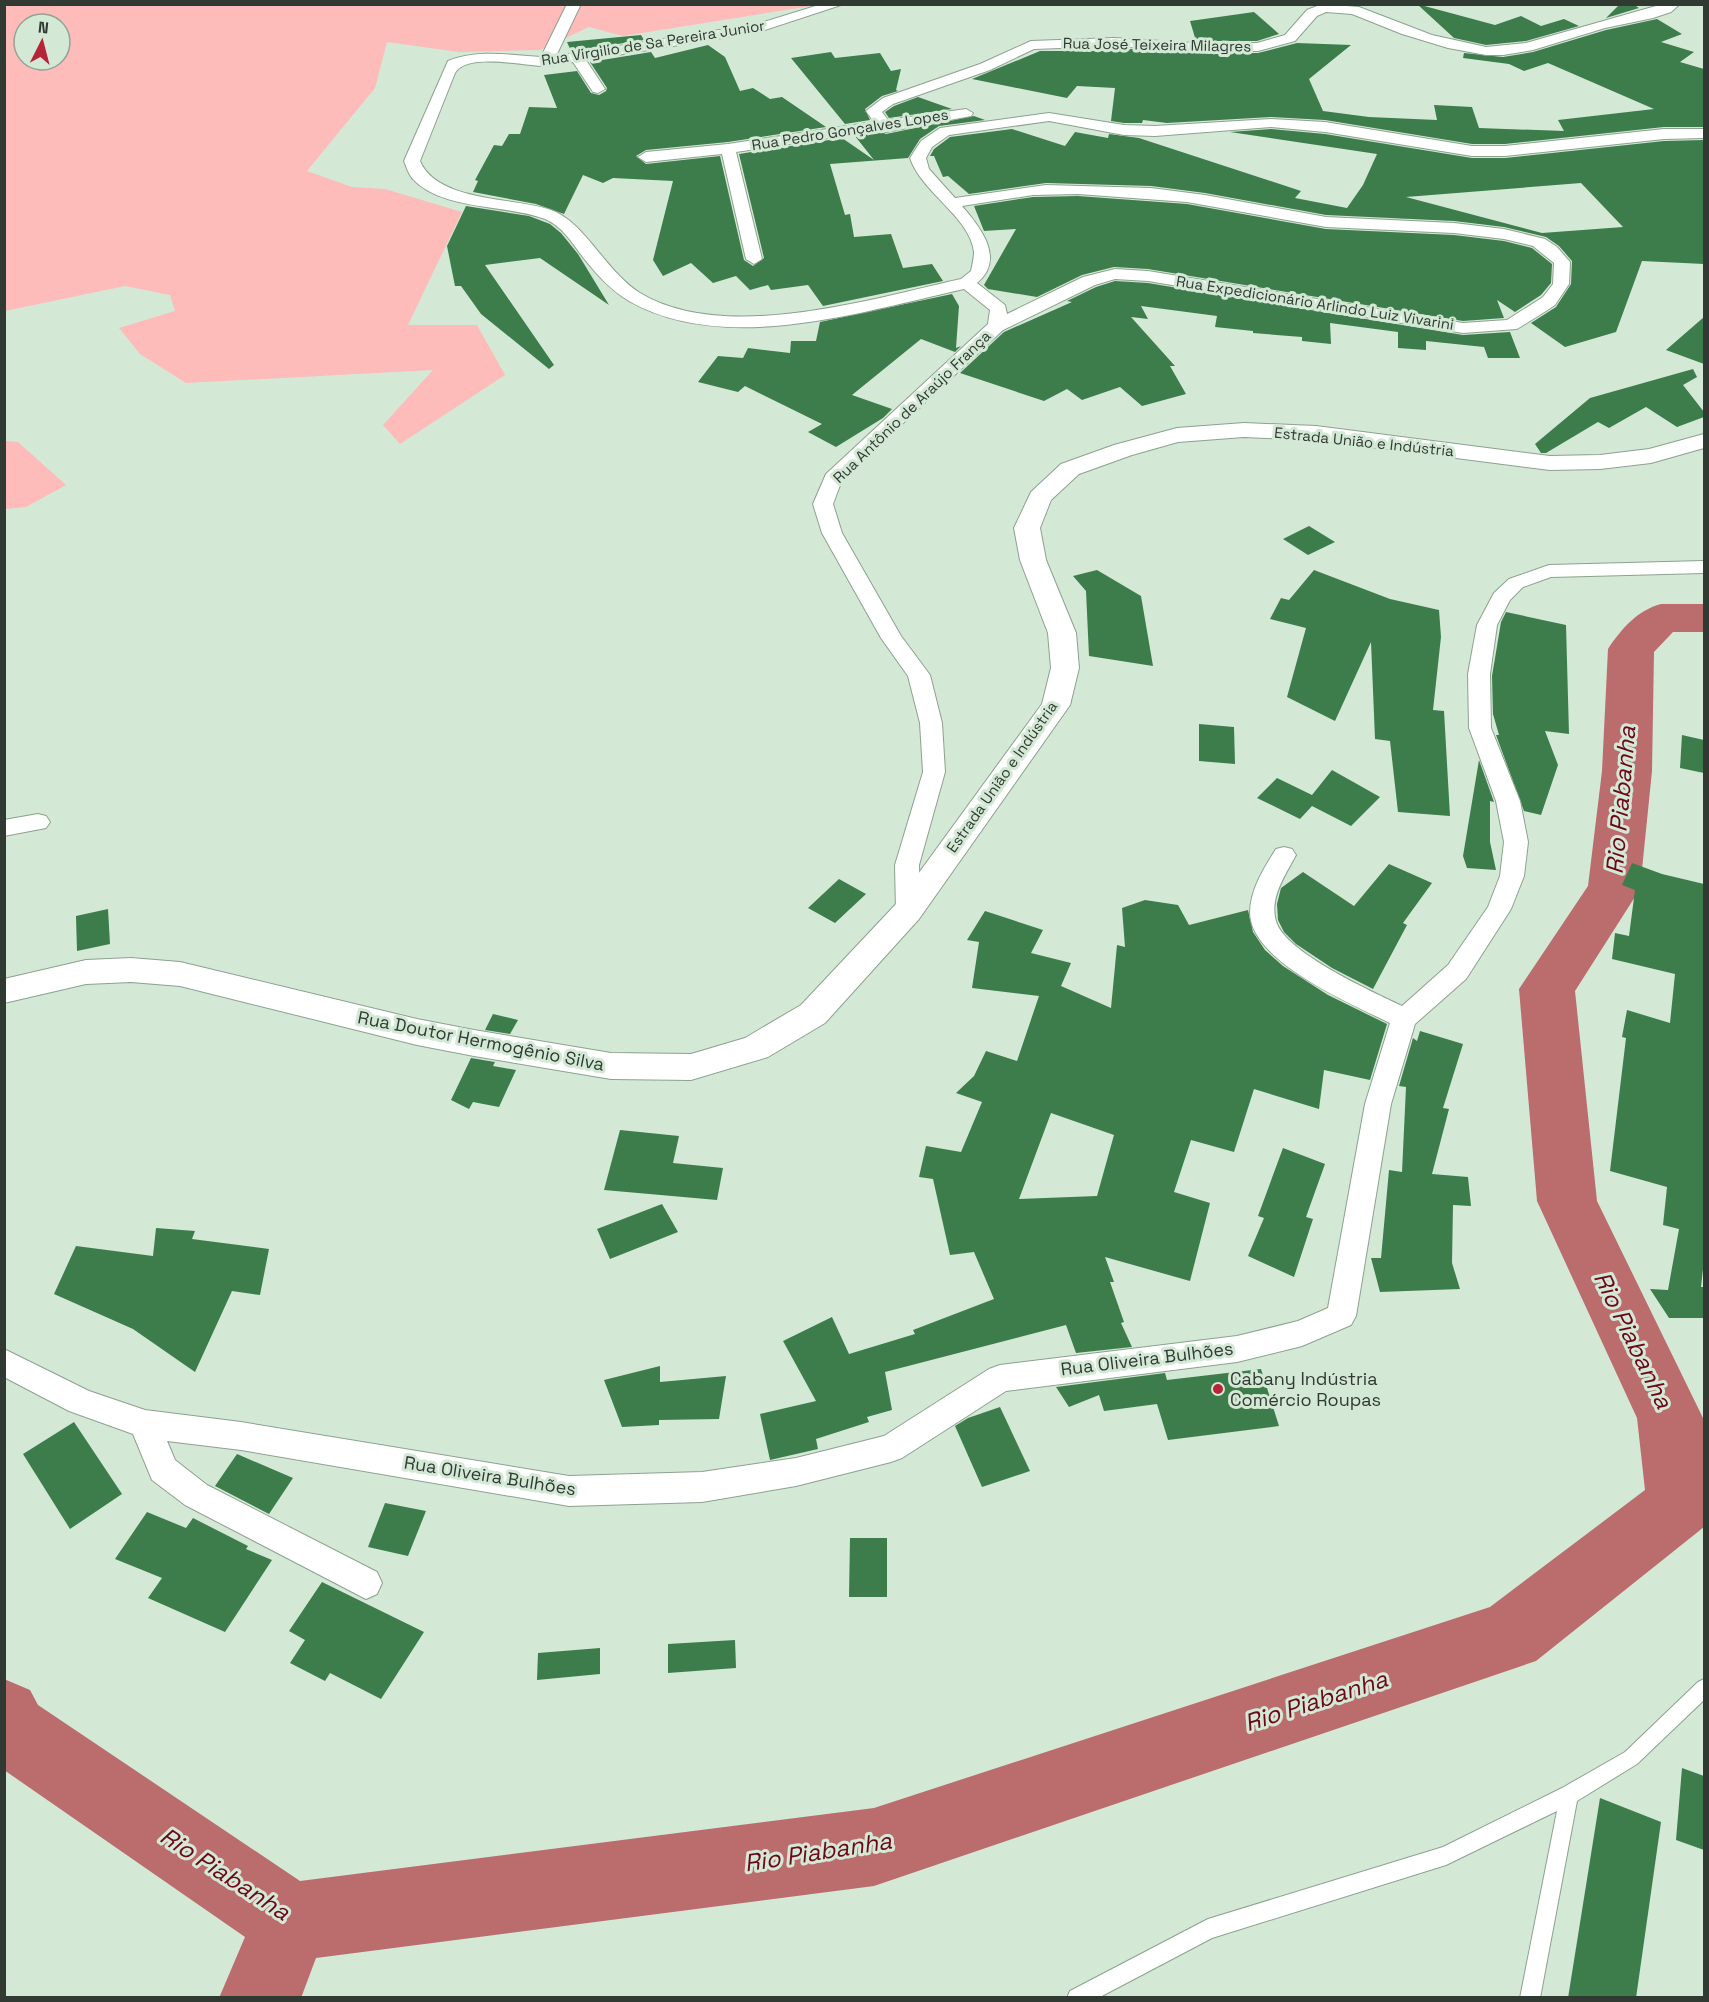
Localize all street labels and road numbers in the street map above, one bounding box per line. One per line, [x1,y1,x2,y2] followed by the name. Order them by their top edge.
[540,15,766,70] street label: Rua Virgilio de Sa Pereira Junior
[1063,33,1251,56] street label: Rua José Teixeira Milagres
[750,105,950,154] street label: Rua Pedro Gonçalves Lopes
[1175,271,1455,334] street label: Rua Expedicionário Arlindo Luiz Vivarini
[829,326,995,487] street label: Rua Antônio de Araújo França
[1273,423,1455,460] street label: Estrada União e Indústria
[942,697,1061,856] street label: Estrada União e Indústria
[356,1005,606,1076] street label: Rua Doutor Hermogênio Silva
[1059,1337,1235,1381] street label: Rua Oliveira Bulhões
[402,1451,578,1500] street label: Rua Oliveira Bulhões

